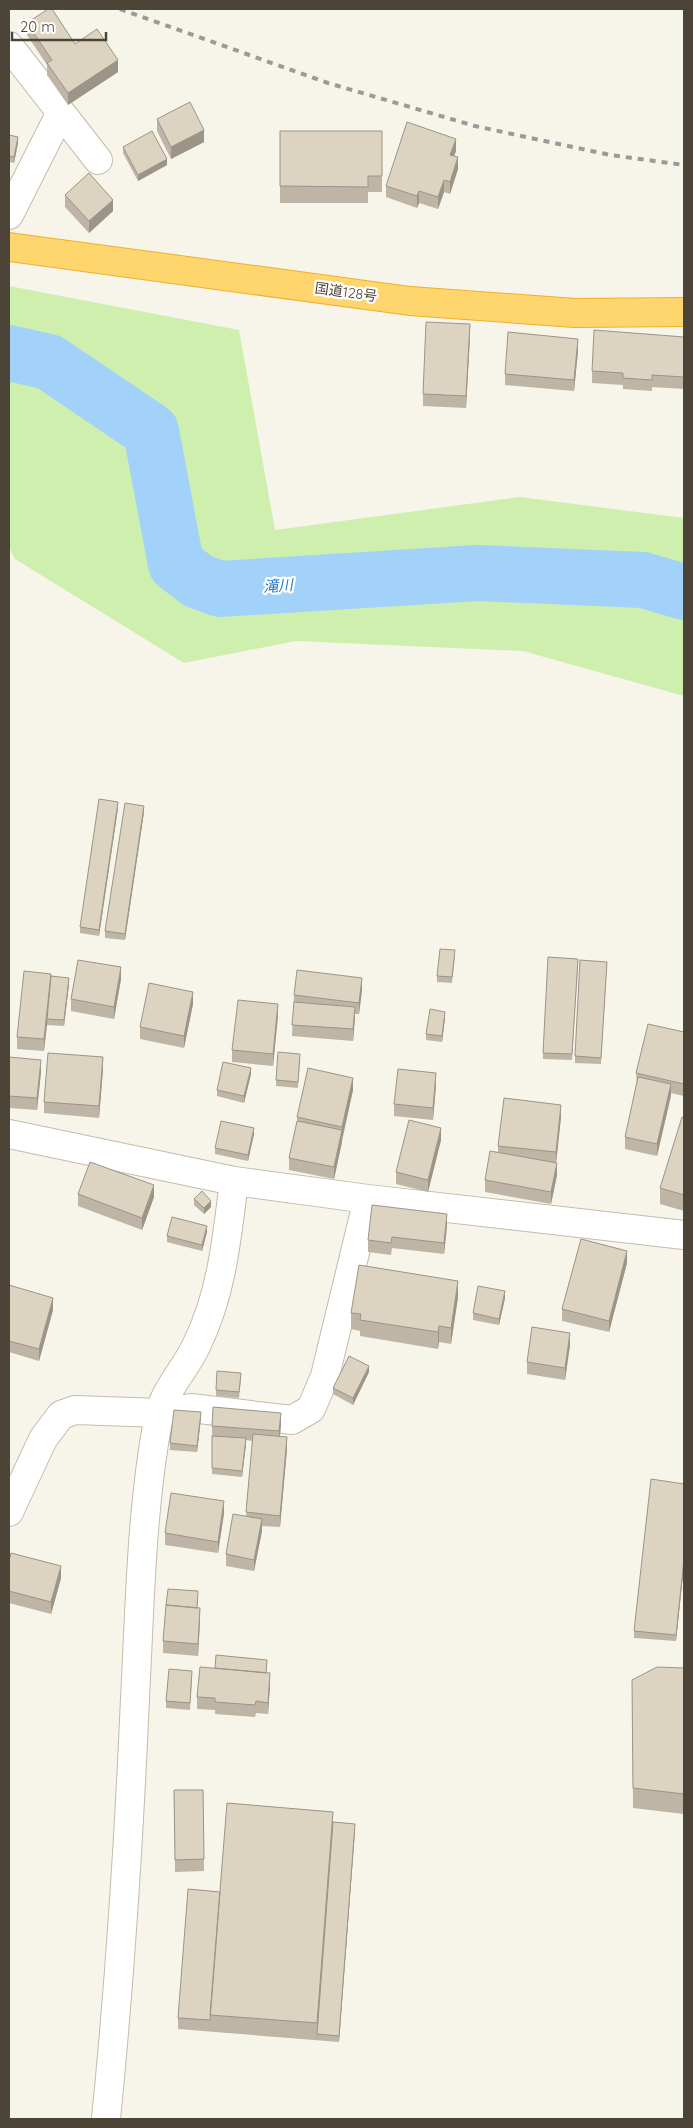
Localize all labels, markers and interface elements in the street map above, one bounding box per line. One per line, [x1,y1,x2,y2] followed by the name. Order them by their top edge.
[12,10,106,42] scale bar
[20,17,55,36] text: 20 m
[314,279,378,305] street label: 国道128号
[262,575,296,596] water label: 滝川

